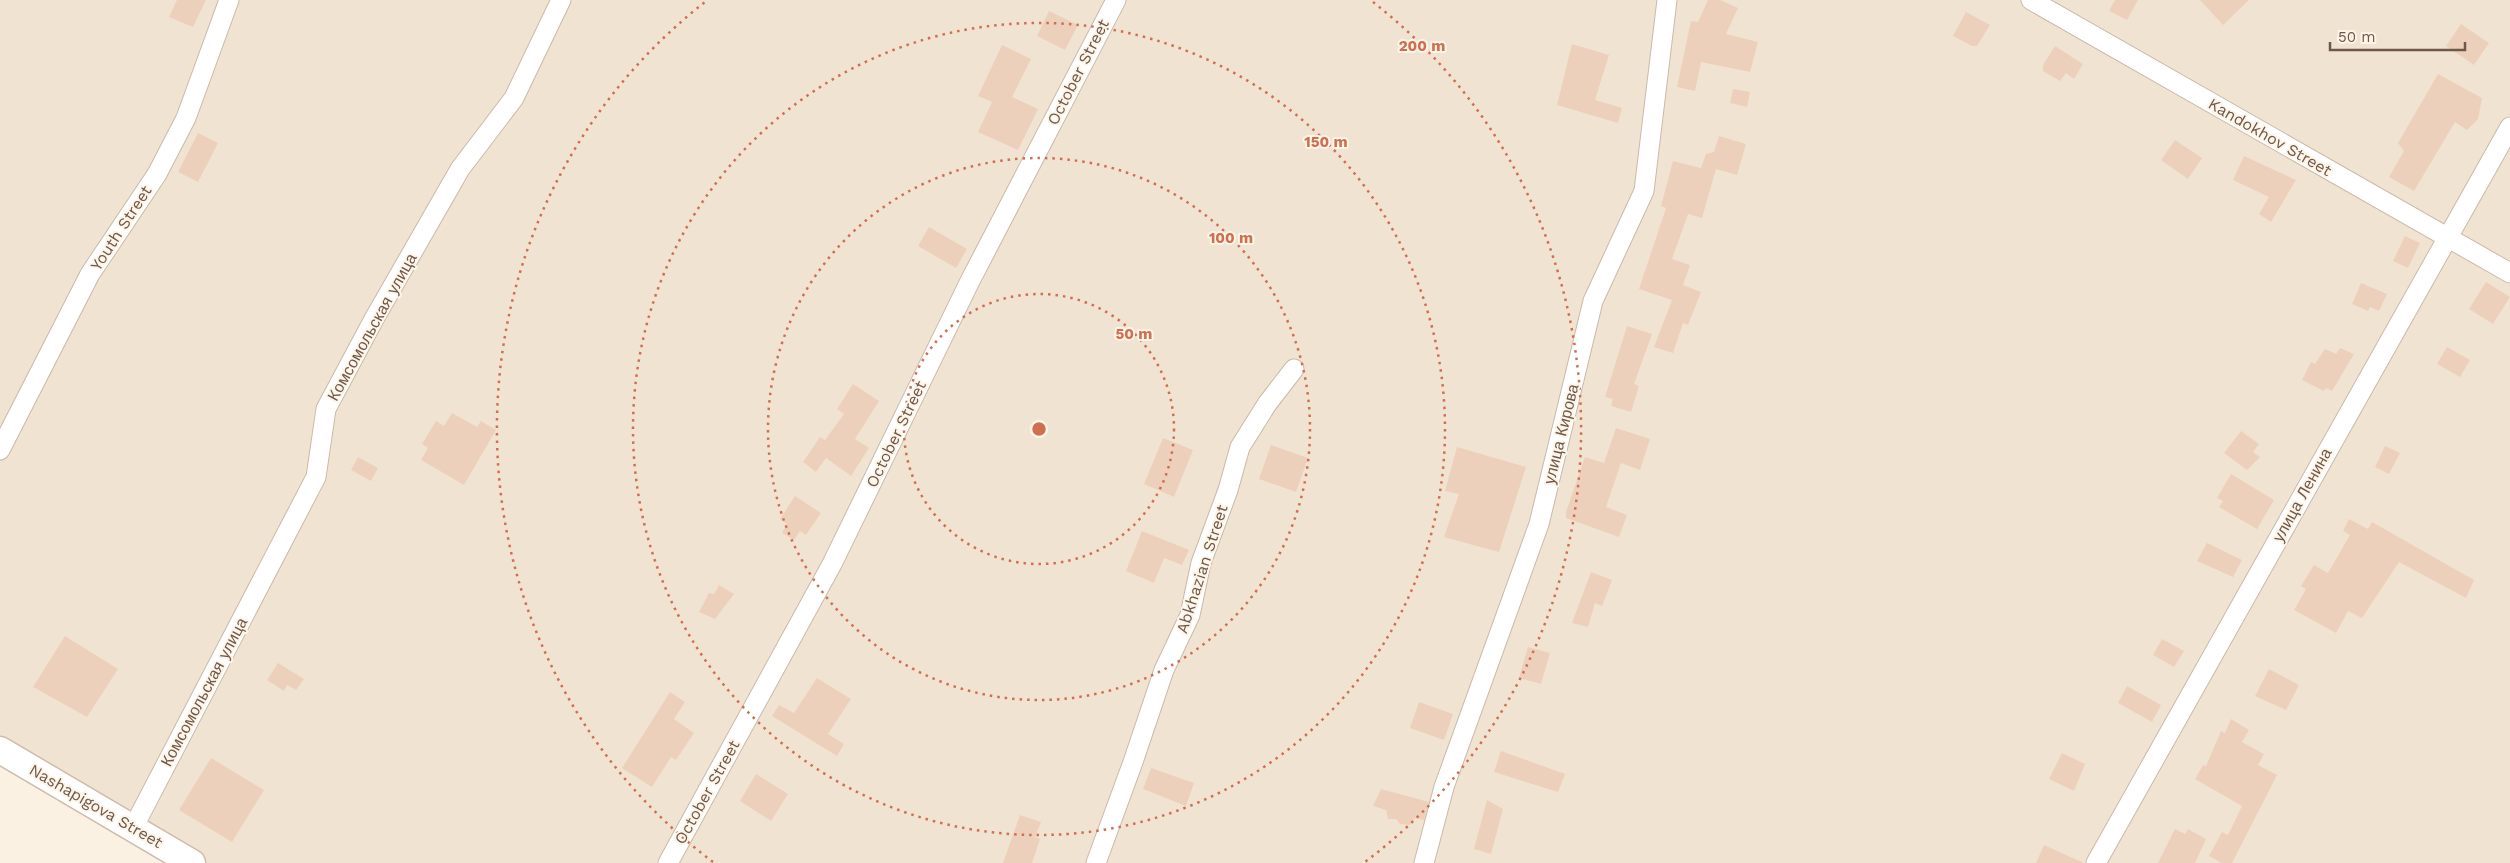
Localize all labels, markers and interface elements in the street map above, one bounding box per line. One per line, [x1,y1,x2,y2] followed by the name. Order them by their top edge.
[1043,16,1113,128] street label: October Street
[2330,20,2465,52] scale bar
[2338,28,2375,46] text: 50 m
[1399,37,1445,55] text: 200 m
[2205,94,2335,180] street label: Kandokhov Street
[1304,133,1348,151] text: 150 m
[86,182,156,274] street label: Youth Street
[1209,229,1253,247] text: 100 m
[323,250,421,404] street label: Комсомольская улица
[1116,325,1152,343] text: 50 m
[862,377,930,490] street label: October Street
[1539,382,1583,486] street label: улица Кирова
[1030,420,1048,438] centre of rings
[2268,445,2336,545] street label: улица Ленина
[1172,502,1232,636] street label: Abkhazian Street
[157,614,251,770] street label: Комсомольская улица
[671,736,744,847] street label: October Street
[26,760,166,852] street label: Nashapigova Street

